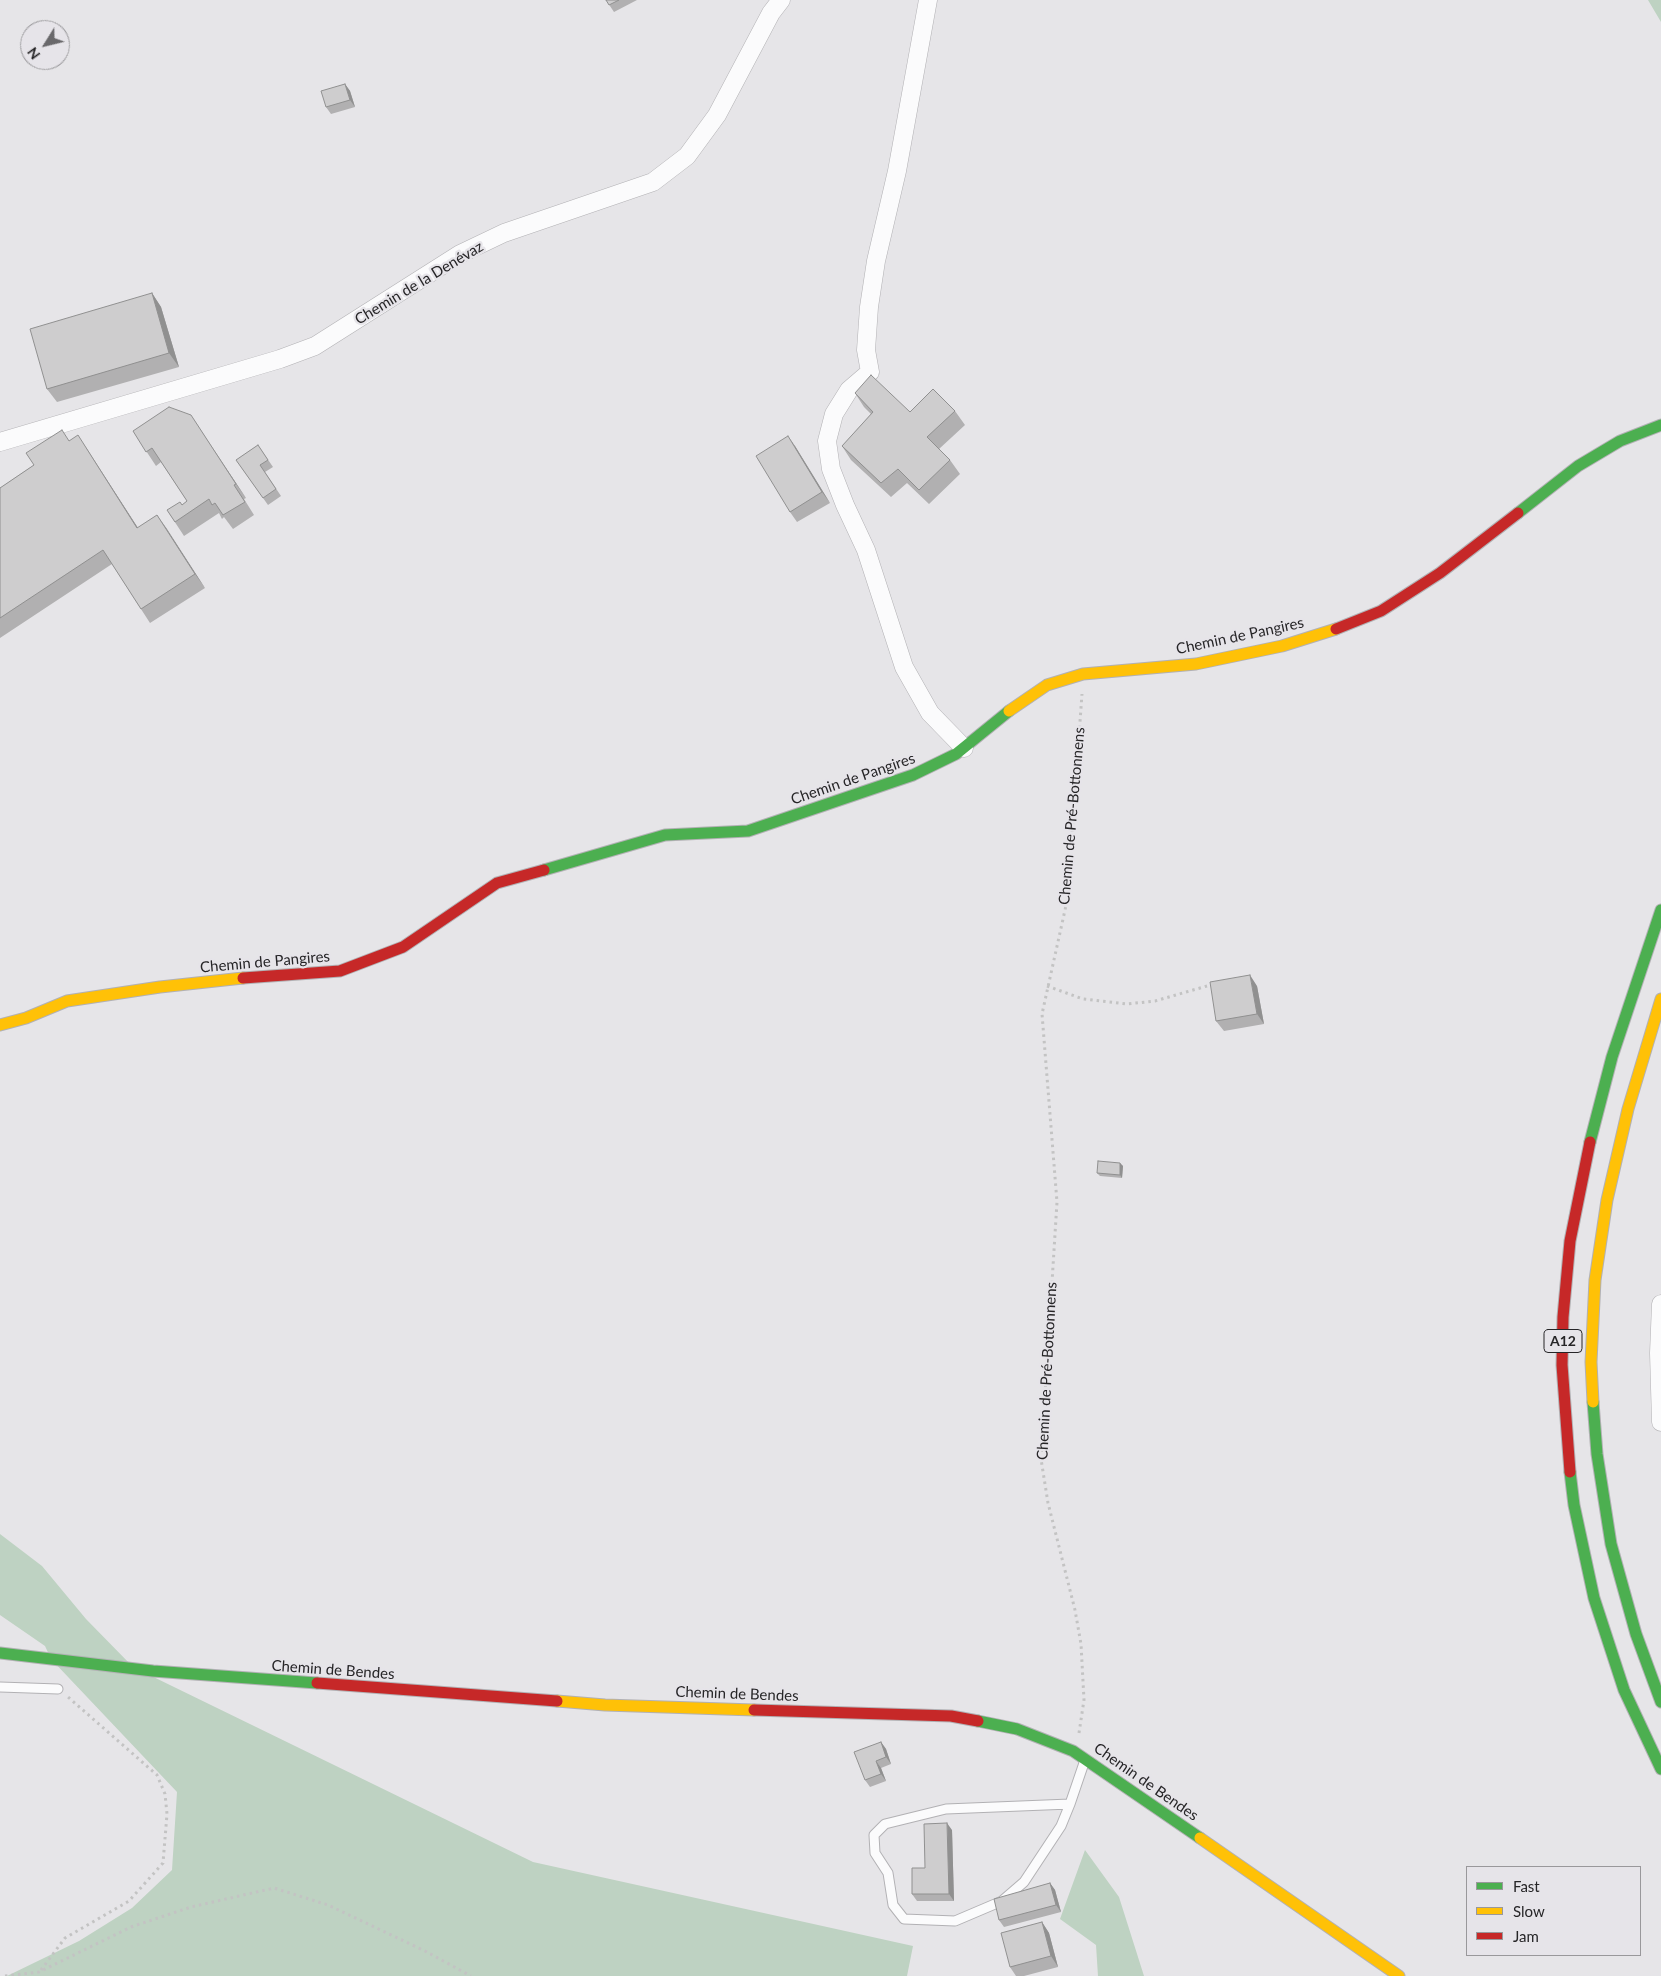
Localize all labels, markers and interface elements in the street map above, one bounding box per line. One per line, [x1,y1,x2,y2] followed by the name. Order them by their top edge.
[20,20,70,70] north arrow
[23,44,43,63] text: N
[352,238,486,328] street label: Chemin de la Denévaz
[1174,614,1306,658] street label: Chemin de Pangires
[1055,726,1089,906] street label: Chemin de Pré-Bottonnens
[789,749,917,809] street label: Chemin de Pangires
[199,947,331,977] street label: Chemin de Pangires
[1033,1281,1061,1461] street label: Chemin de Pré-Bottonnens
[1544,1330,1582,1352] road number: A12
[271,1657,395,1683] street label: Chemin de Bendes
[675,1683,799,1705] street label: Chemin de Bendes
[1090,1739,1202,1825] street label: Chemin de Bendes
[1466,1866,1641,1956] legend
[1513,1877,1540,1895] text: Fast
[1513,1902,1545,1920] text: Slow
[1513,1927,1539,1945] text: Jam

